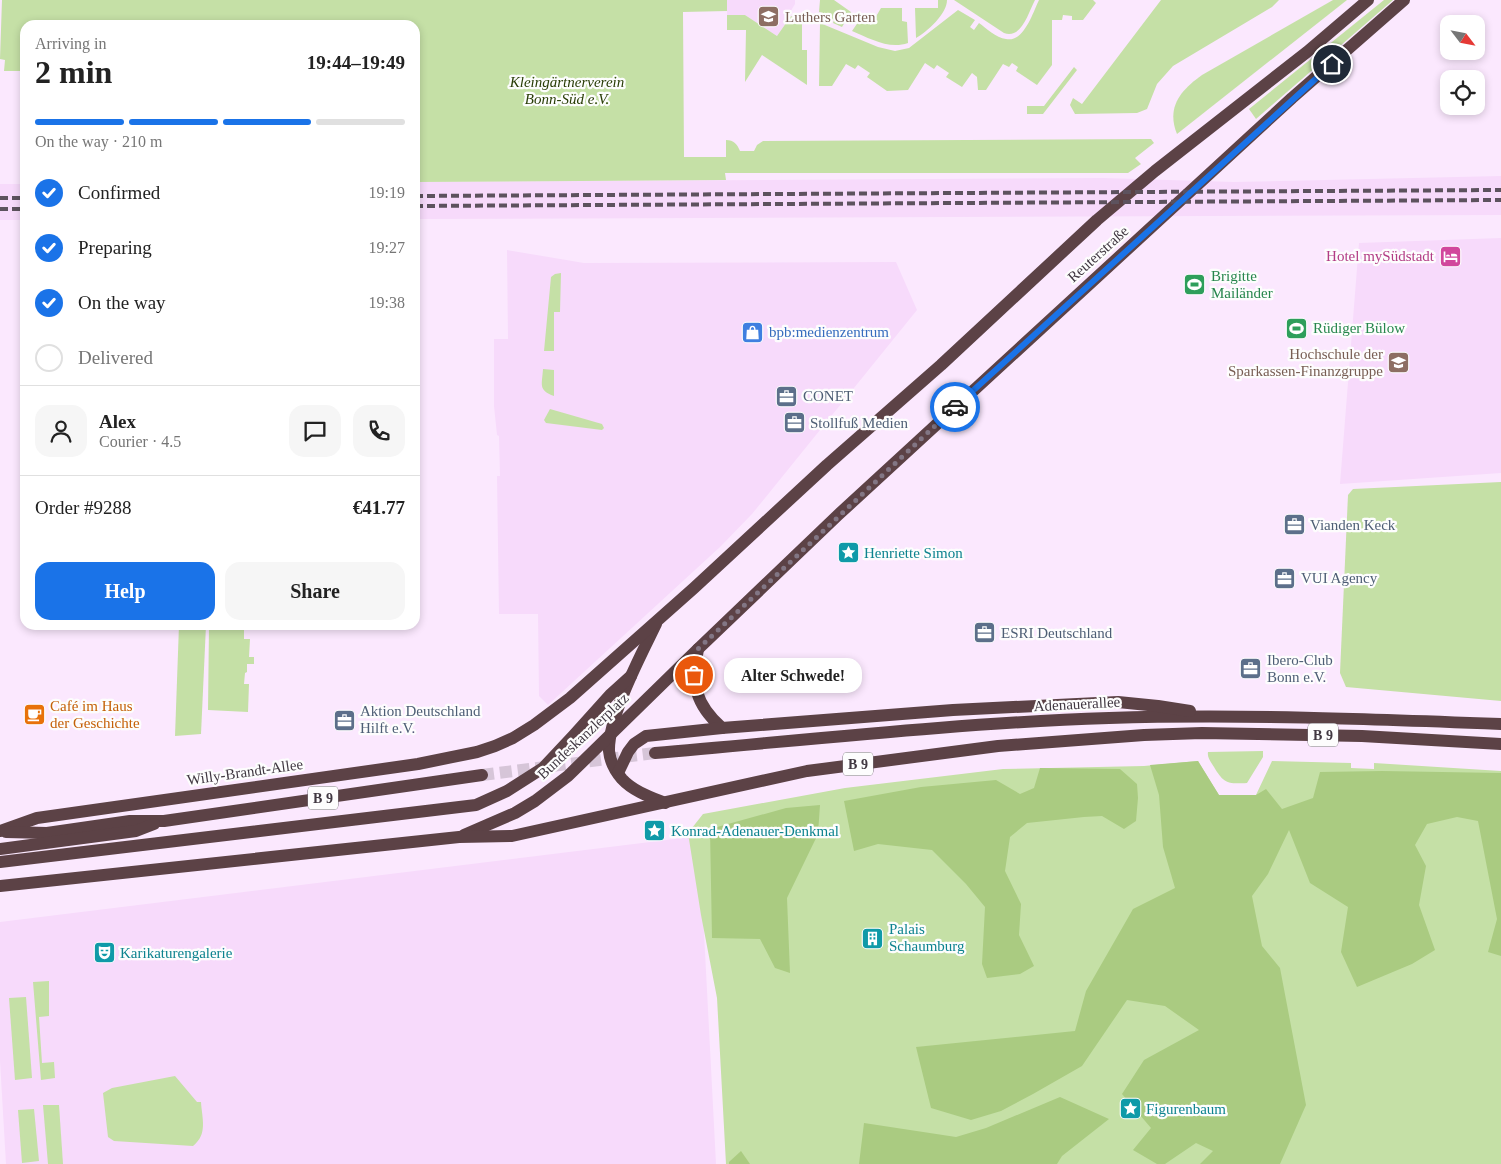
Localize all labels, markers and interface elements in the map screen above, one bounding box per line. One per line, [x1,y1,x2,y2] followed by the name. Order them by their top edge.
[757,5,781,29] school or university icon: Luthers Garten
[785,9,876,25] place label: Luthers Garten
[1440,15,1485,60] north arrow
[1440,15,1485,115] map controls
[35,35,107,52] text: Arriving in
[1311,43,1353,85] pin
[1318,50,1346,78] icon: home
[307,52,405,73] text: 19:44–19:49
[35,54,112,90] text: 2 min
[1440,70,1485,115] button: locate
[509,74,624,107] park label: Kleingärtnerverein Bonn-Süd e.V.
[35,133,163,150] text: On the way · 210 m
[35,179,63,207] icon: check
[78,182,160,203] text: Confirmed
[369,184,405,201] text: 19:19
[1064,222,1132,285] street label: Reuterstraße
[35,234,63,262] icon: check
[78,237,152,258] text: Preparing
[369,239,405,256] text: 19:27
[1438,244,1462,268] hotel icon: Hotel mySüdstadt
[1326,248,1435,264] place label: Hotel mySüdstadt
[1211,268,1273,301] place label: Brigitte Mailänder
[1183,273,1207,297] sports icon: Brigitte Mailänder
[35,289,63,317] icon: check
[78,292,166,313] text: On the way
[369,294,405,311] text: 19:38
[1285,316,1309,340] sports icon: Rüdiger Bülow
[741,320,765,344] shop icon: bpb:medienzentrum
[1313,320,1405,336] place label: Rüdiger Bülow
[769,324,889,340] place label: bpb:medienzentrum
[1228,346,1383,379] place label: Hochschule der Sparkassen-Finanzgruppe
[78,347,153,368] text: Delivered
[1387,351,1411,375] school or university icon: Hochschule der Sparkassen-Finanzgruppe
[930,382,980,432] courier
[775,384,799,408] office icon: CONET
[803,388,853,404] place label: CONET
[941,393,969,421] icon: car
[35,405,87,457] button: person
[289,405,341,457] button: chat
[353,405,405,457] button: phone
[99,411,136,432] text: Alex
[782,411,806,435] office icon: Stollfuß Medien
[810,415,908,431] place label: Stollfuß Medien
[99,433,181,450] text: Courier · 4.5
[35,497,132,518] text: Order #9288
[353,497,405,518] text: €41.77
[1282,513,1306,537] office icon: Vianden Keck
[1310,517,1396,533] place label: Vianden Keck
[836,541,860,565] place icon: Henriette Simon
[864,545,963,561] place label: Henriette Simon
[35,562,215,620] button: Help
[225,562,405,620] button: Share
[1273,566,1297,590] office icon: VUI Agency
[1301,570,1378,586] place label: VUI Agency
[973,621,997,645] office icon: ESRI Deutschland
[1001,625,1113,641] place label: ESRI Deutschland
[1267,652,1333,685] place label: Ibero-Club Bonn e.V.
[673,654,715,696] pin
[1239,657,1263,681] office icon: Ibero-Club Bonn e.V.
[724,658,862,692] callout: Alter Schwede!
[680,661,708,689] icon: bag
[741,667,845,684] text: Alter Schwede!
[534,690,632,782] street label: Bundeskanzlerplatz
[1033,694,1121,714] street label: Adenauerallee
[50,698,140,731] place label: Café im Haus der Geschichte
[22,703,46,727] cafe icon: Café im Haus der Geschichte
[360,703,481,736] place label: Aktion Deutschland Hilft e.V.
[332,708,356,732] office icon: Aktion Deutschland Hilft e.V.
[1308,724,1338,746] road number: B 9
[843,752,873,776] road number: B 9
[186,756,304,788] street label: Willy-Brandt-Allee
[308,786,338,810] road number: B 9
[643,819,667,843] place icon: Konrad-Adenauer-Denkmal
[671,823,839,839] place label: Konrad-Adenauer-Denkmal
[889,921,965,954] place label: Palais Schaumburg
[861,926,885,950] building icon: Palais Schaumburg
[92,941,116,965] theatre icon: Karikaturengalerie
[120,945,233,961] place label: Karikaturengalerie
[1118,1097,1142,1121] place icon: Figurenbaum
[1146,1101,1226,1117] place label: Figurenbaum

